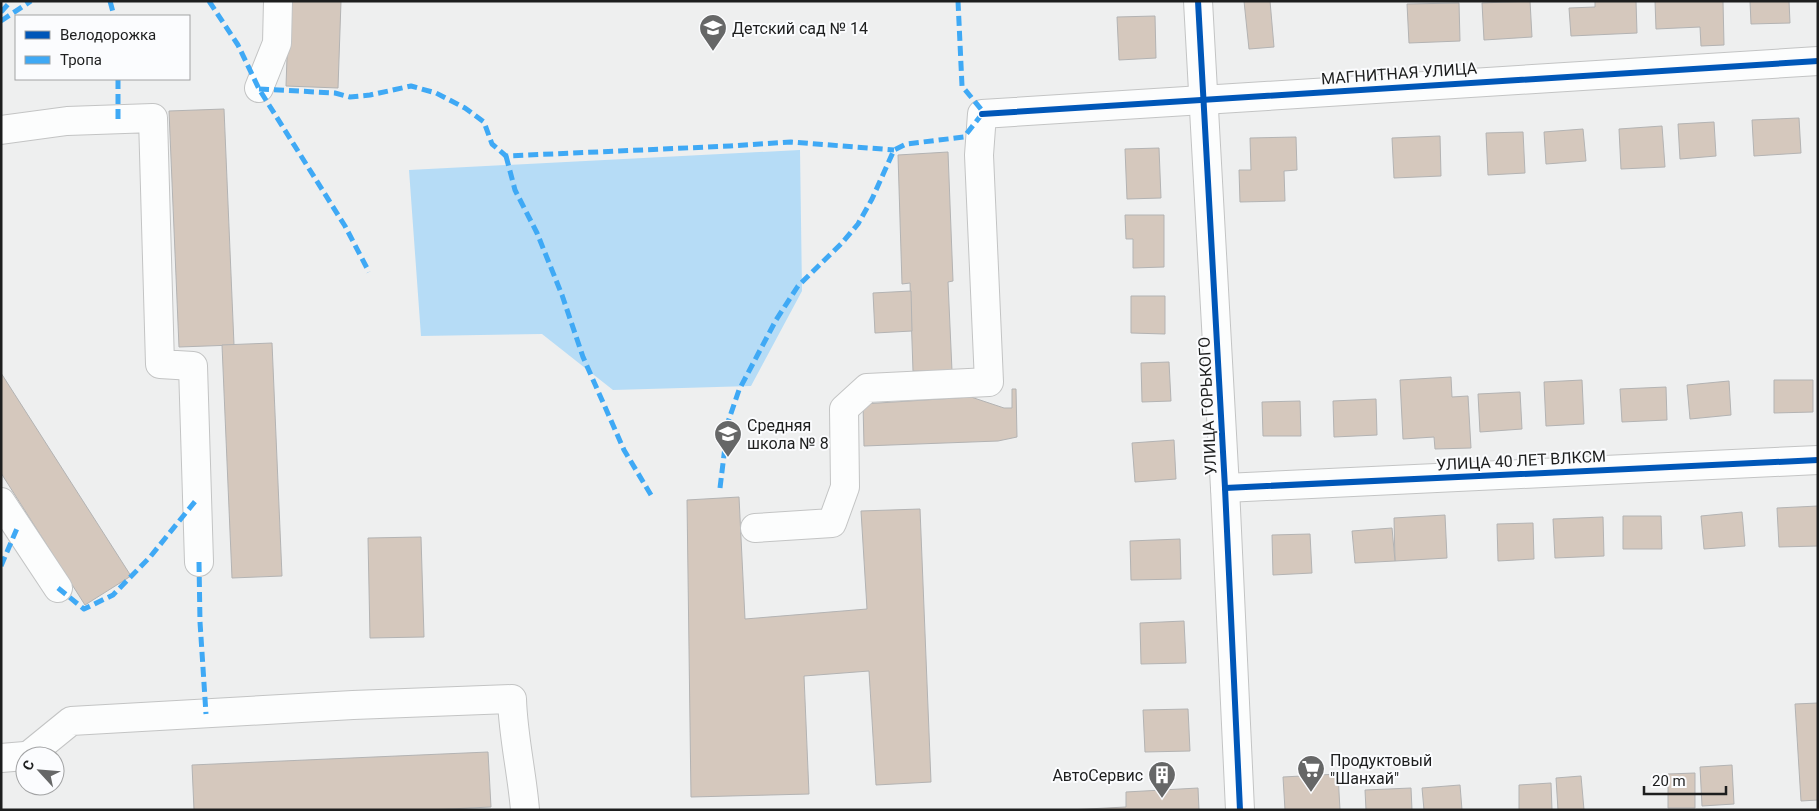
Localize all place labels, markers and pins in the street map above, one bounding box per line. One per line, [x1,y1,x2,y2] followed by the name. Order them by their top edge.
[698,13,728,52] school or university icon: Детский сад № 14
[732,19,868,38] place label: Детский сад № 14
[747,416,829,453] place label: Cредняя школа № 8
[713,419,743,458] school or university icon: Cредняя школа № 8
[1330,751,1432,788] place label: Продуктовый "Шанхай"
[1296,754,1326,793] supermarket icon: Продуктовый "Шанхай"
[1147,760,1177,799] building icon: АвтоСервис
[1052,766,1143,785] place label: АвтоСервис

